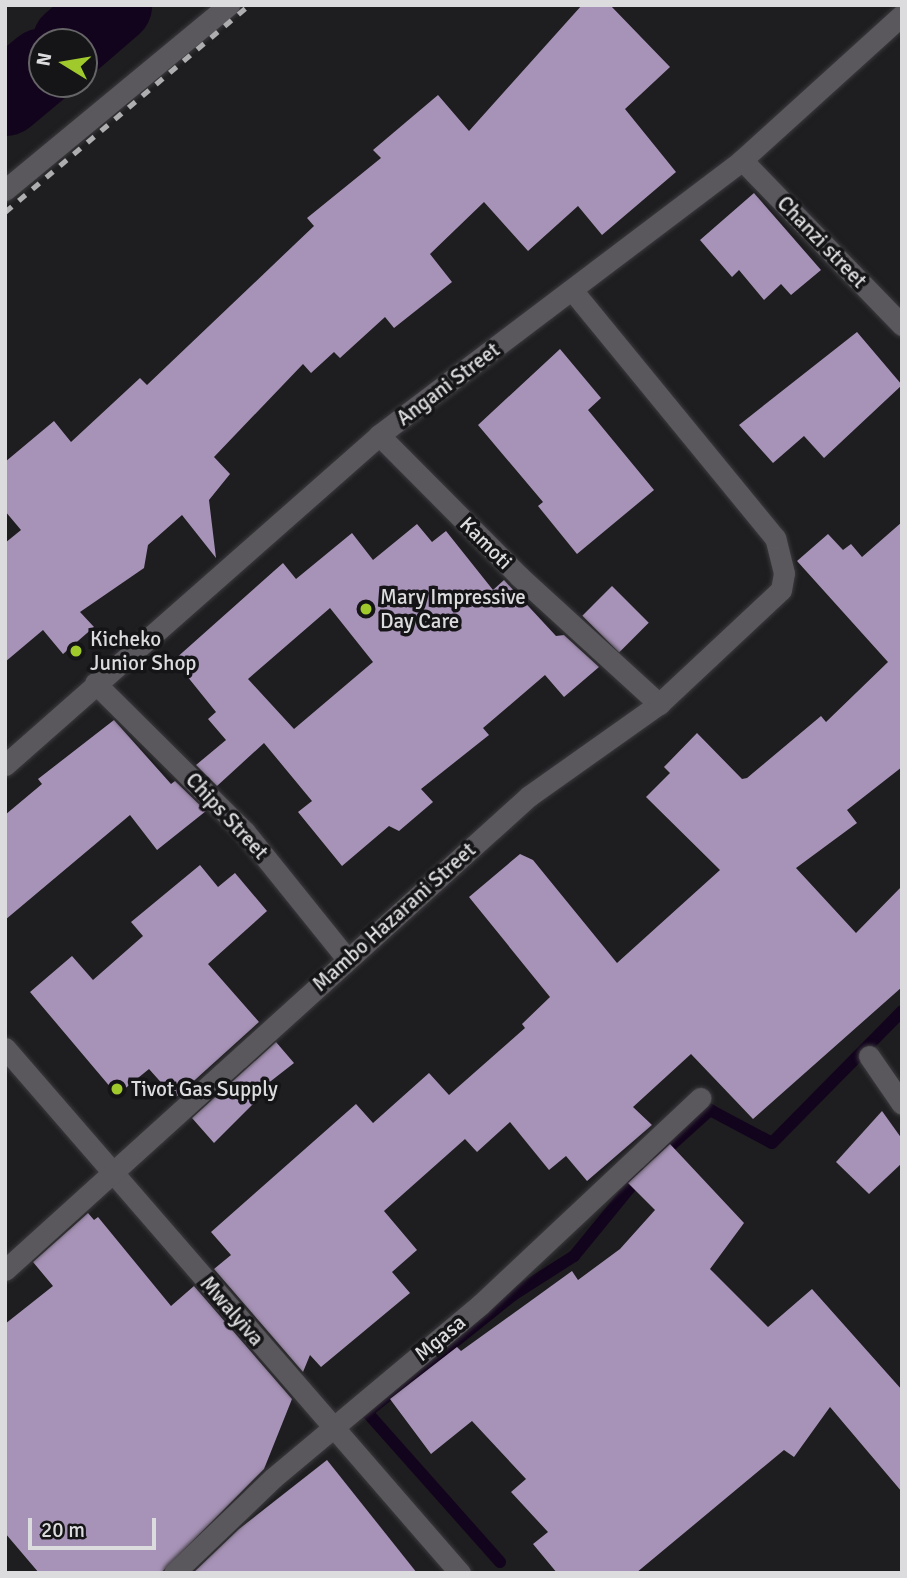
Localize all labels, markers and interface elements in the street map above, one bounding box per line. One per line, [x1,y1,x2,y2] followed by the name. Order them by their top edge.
[28,28,98,98] north arrow
[31,51,57,68] text: N
[772,191,872,293] street label: Chanzi street
[391,337,505,431] street label: Angani Street
[455,512,517,574] street label: Kamoti
[380,584,526,634] place label: Mary Impressive Day Care
[358,601,374,617] marker: Mary Impressive Day Care
[90,626,196,676] place label: Kicheko Junior Shop
[68,643,84,659] marker: Kicheko Junior Shop
[180,767,274,865] street label: Chips Street
[307,837,481,997] street label: Mambo Hazarani Street
[131,1076,278,1102] place label: Tivot Gas Supply
[109,1081,125,1097] marker: Tivot Gas Supply
[195,1271,269,1351] street label: Mwalyiva
[409,1310,471,1366] street label: Mgasa
[32,1504,159,1548] scale bar
[41,1517,85,1543] text: 20 m

